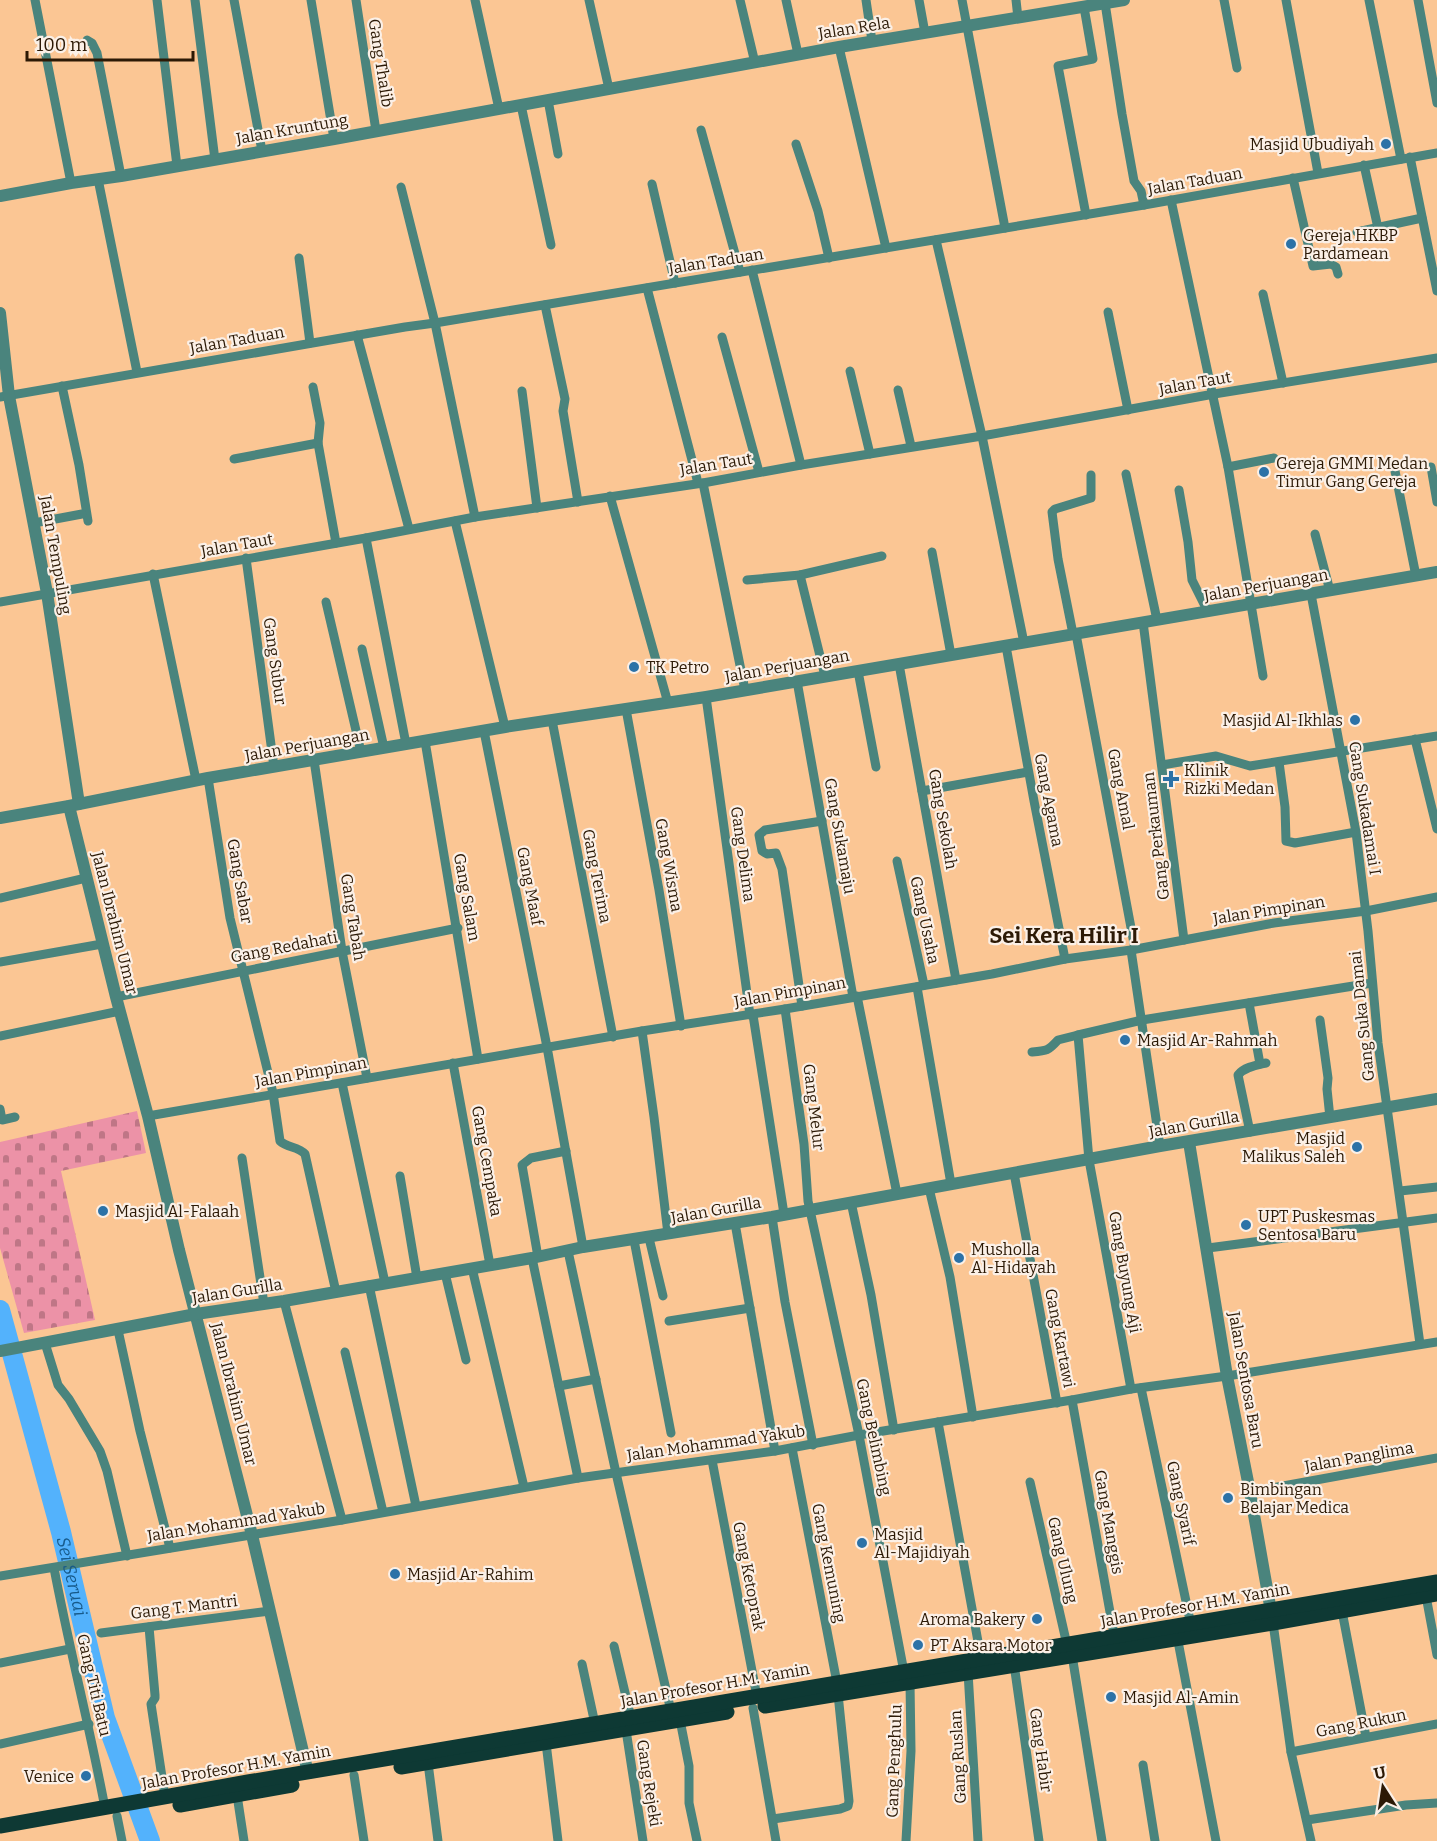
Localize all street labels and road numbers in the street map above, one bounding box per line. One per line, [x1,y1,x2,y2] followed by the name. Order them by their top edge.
[816,13,891,43] street label: Jalan Rela
[365,17,397,109] street label: Gang Thalib
[234,110,349,148] street label: Jalan Kruntung
[1145,163,1244,199] street label: Jalan Taduan
[666,244,765,278] street label: Jalan Taduan
[187,322,286,358] street label: Jalan Taduan
[1156,367,1233,399] street label: Jalan Taut
[677,449,754,479] street label: Jalan Taut
[36,493,76,616] street label: Jalan Tempuling
[198,529,275,561] street label: Jalan Taut
[1201,565,1330,605] street label: Jalan Perjuangan
[259,616,291,706] street label: Gang Subur
[722,646,851,686] street label: Jalan Perjuangan
[242,725,371,765] street label: Jalan Perjuangan
[1345,740,1385,876] street label: Gang Sukadamai I
[1104,747,1138,832] street label: Gang Amal
[1031,752,1067,849] street label: Gang Agama
[925,767,961,871] street label: Gang Sekolah
[1139,771,1173,901] street label: Gang Perkauman
[820,776,860,896] street label: Gang Sukamaju
[727,805,759,903] street label: Gang Delima
[651,817,687,914] street label: Gang Wisma
[579,827,615,925] street label: Gang Terima
[223,837,257,925] street label: Gang Sabar
[513,845,547,928] street label: Gang Maaf
[88,849,142,996] street label: Jalan Ibrahim Umar
[450,852,484,942] street label: Gang Salam
[337,872,369,962] street label: Gang Tabah
[906,874,944,966] street label: Gang Usaha
[1211,892,1326,928] street label: Jalan Pimpinan
[229,927,339,967] street label: Gang Redahati
[1346,950,1378,1082] street label: Gang Suka Damai
[732,973,847,1011] street label: Jalan Pimpinan
[253,1053,368,1091] street label: Jalan Pimpinan
[799,1063,829,1151] street label: Gang Melur
[468,1104,506,1218] street label: Gang Cempaka
[1147,1107,1241,1141] street label: Jalan Gurilla
[669,1193,763,1227] street label: Jalan Gurilla
[1105,1210,1145,1335] street label: Gang Buyung Aji
[190,1274,284,1308] street label: Jalan Gurilla
[1041,1287,1079,1389] street label: Gang Kartawi
[1224,1309,1267,1450] street label: Jalan Sentosa Baru
[207,1320,261,1467] street label: Jalan Ibrahim Umar
[852,1377,896,1497] street label: Gang Belimbing
[625,1421,806,1465] street label: Jalan Mohammad Yakub
[1302,1438,1415,1476] street label: Jalan Panglima
[1163,1459,1200,1548] street label: Gang Syarif
[1090,1468,1128,1576] street label: Gang Manggis
[145,1499,326,1546] street label: Jalan Mohammad Yakub
[808,1502,850,1624] street label: Gang Kemuning
[1044,1515,1082,1605] street label: Gang Ulung
[729,1520,769,1632] street label: Gang Ketoprak
[1098,1579,1291,1631] street label: Jalan Profesor H.M. Yamin
[129,1591,239,1623] street label: Gang T. Mantri
[73,1632,115,1738] street label: Gang Titi Batu
[618,1659,811,1711] street label: Jalan Profesor H.M. Yamin
[883,1704,905,1818] street label: Gang Penghulu
[1314,1705,1408,1741] street label: Gang Rukun
[1026,1707,1056,1793] street label: Gang Habir
[946,1710,970,1804] street label: Gang Ruslan
[633,1738,665,1828] street label: Gang Rejeki
[139,1741,332,1793] street label: Jalan Profesor H.M. Yamin

